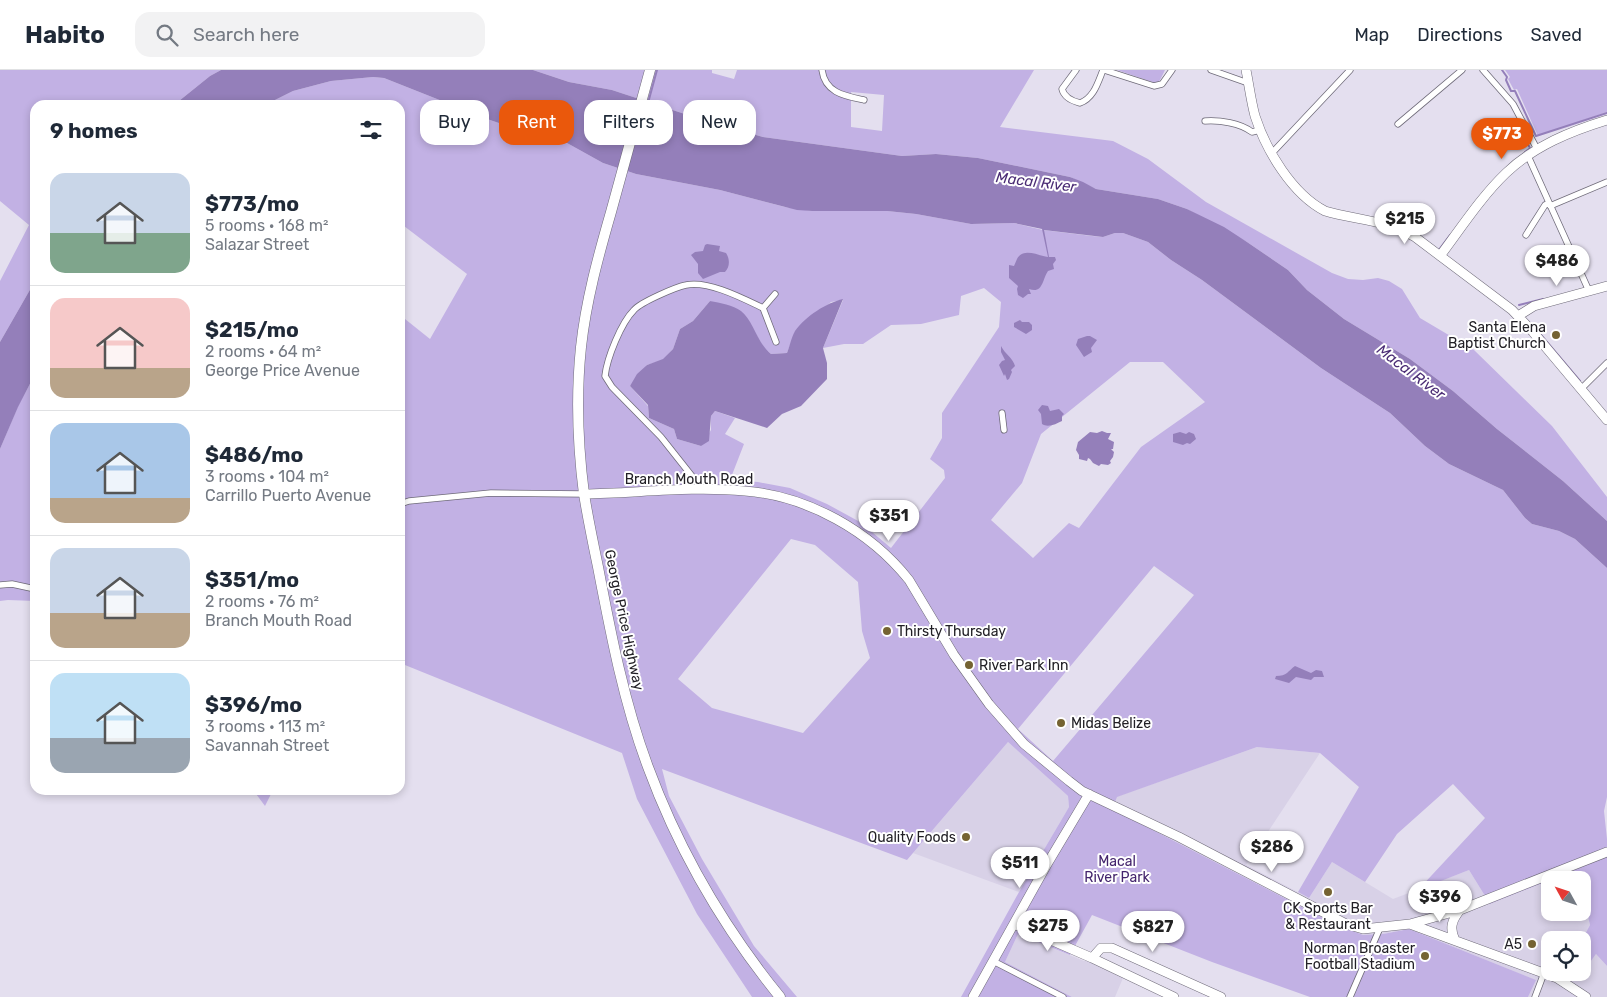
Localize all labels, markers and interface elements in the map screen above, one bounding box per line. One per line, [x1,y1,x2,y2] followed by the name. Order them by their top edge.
[135,12,485,57] search box
[25,21,105,49] text: Habito
[153,21,181,49] icon: search
[193,23,300,46] text: Search here
[1354,24,1389,46] text: Map
[1417,24,1503,46] text: Directions
[1531,24,1582,46] text: Saved
[420,100,489,145] chip: Buy
[499,100,574,145] chip: Rent
[584,100,673,145] chip: Filters
[683,100,756,145] chip: New
[357,116,385,144] icon: filters
[50,118,138,143] text: 9 homes
[1472,118,1532,160] pin: $773
[1482,124,1522,143] text: $773
[995,168,1078,196] water label: Macal River
[205,191,299,216] text: $773/mo
[90,193,150,253] icon: home
[1375,202,1435,245] pin: $215
[1385,209,1425,228] text: $215
[205,216,329,235] text: 5 rooms · 168 m²
[205,235,309,254] text: Salazar Street
[1527,244,1587,287] pin: $486
[1536,251,1578,270] text: $486
[205,317,299,342] text: $215/mo
[90,318,150,378] icon: home
[1448,319,1546,352] place label: Santa Elena Baptist Church
[1550,329,1562,341] marker: Santa Elena Baptist Church
[1373,340,1450,404] water label: Macal River
[205,342,321,361] text: 2 rooms · 64 m²
[205,361,360,380] text: George Price Avenue
[205,442,303,467] text: $486/mo
[90,443,150,503] icon: home
[205,467,329,486] text: 3 rooms · 104 m²
[625,471,753,488] street label: Branch Mouth Road
[205,486,371,505] text: Carrillo Puerto Avenue
[859,500,919,542] pin: $351
[869,506,909,525] text: $351
[601,548,647,692] street label: George Price Highway
[205,567,299,592] text: $351/mo
[90,568,150,628] icon: home
[205,592,319,611] text: 2 rooms · 76 m²
[205,611,352,630] text: Branch Mouth Road
[897,623,1006,640] place label: Thirsty Thursday
[881,625,893,637] marker: Thirsty Thursday
[979,657,1069,674] place label: River Park Inn
[963,659,975,671] marker: River Park Inn
[205,692,302,717] text: $396/mo
[90,693,150,753] icon: home
[1071,715,1151,732] place label: Midas Belize
[205,717,325,736] text: 3 rooms · 113 m²
[1055,717,1067,729] marker: Midas Belize
[205,736,329,755] text: Savannah Street
[868,829,956,846] place label: Quality Foods
[1242,830,1302,873] pin: $286
[960,831,972,843] marker: Quality Foods
[1251,837,1293,856] text: $286
[990,846,1050,889] pin: $511
[1002,853,1038,872] text: $511
[1084,853,1150,886] park label: Macal River Park
[1541,871,1591,921] north arrow
[1541,871,1591,981] map controls
[1410,880,1470,923] pin: $396
[1322,886,1334,898] marker: CK Sports Bar & Restaurant
[1419,887,1461,906] text: $396
[1283,900,1374,933] place label: CK Sports Bar & Restaurant
[1018,910,1078,952] pin: $275
[1123,910,1183,953] pin: $827
[1028,916,1068,935] text: $275
[1132,917,1174,936] text: $827
[1541,931,1591,981] button: locate
[1504,936,1522,953] place label: A5
[1526,938,1538,950] marker: A5
[1304,940,1416,973] place label: Norman Broaster Football Stadium
[1419,950,1431,962] marker: Norman Broaster Football Stadium

